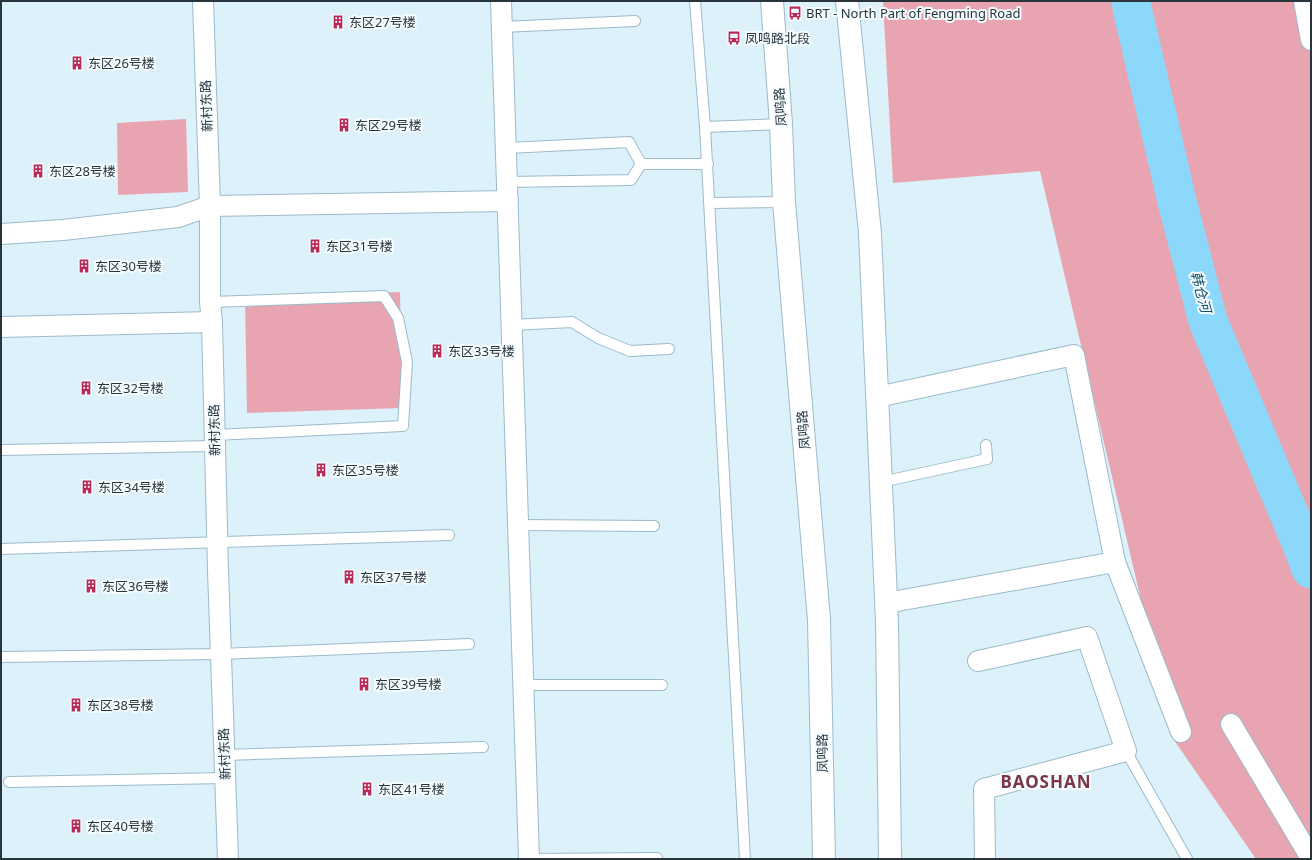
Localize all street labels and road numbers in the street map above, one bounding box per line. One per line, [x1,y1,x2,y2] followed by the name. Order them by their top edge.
[196,80,216,132] street label: 新村东路
[770,87,790,127] street label: 凤鸣路
[205,404,223,456] street label: 新村东路
[792,410,814,450] street label: 凤鸣路
[214,728,234,780] street label: 新村东路
[813,733,831,773] street label: 凤鸣路

